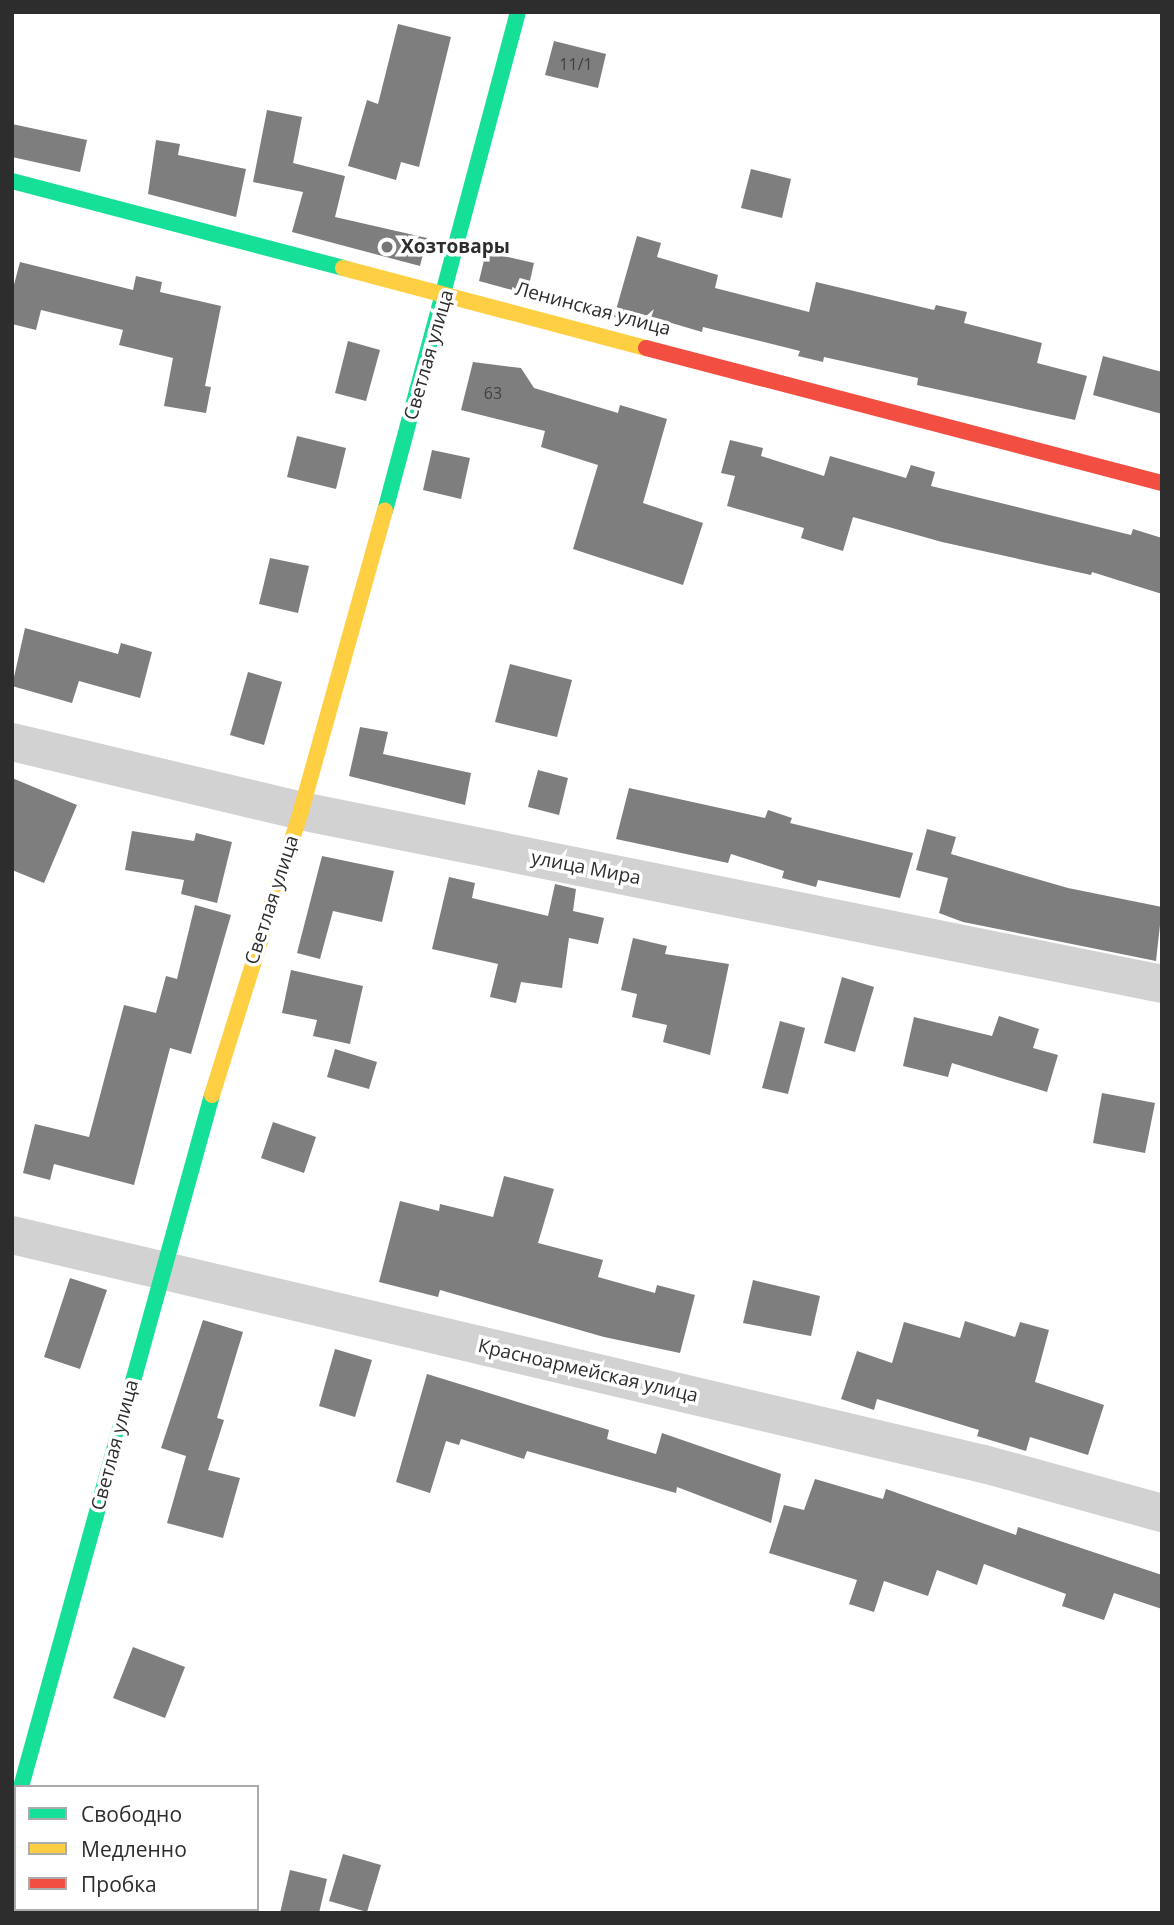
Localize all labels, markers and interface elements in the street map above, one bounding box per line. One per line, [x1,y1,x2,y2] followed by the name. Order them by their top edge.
[559,54,593,74] house number: 11/1
[401,236,510,258] place label: Хозтовары
[379,239,395,255] marker: Хозтовары
[513,277,673,341] street label: Ленинская улица
[400,287,458,423] street label: Светлая улица
[484,383,502,403] house number: 63
[240,833,304,967] street label: Светлая улица
[529,846,643,890] street label: улица Мира
[476,1335,700,1407] street label: Красноармейская улица
[87,1377,143,1513] street label: Светлая улица
[14,1785,259,1911] legend
[81,1800,182,1828] text: Свободно
[81,1835,187,1863] text: Медленно
[81,1870,157,1898] text: Пробка

